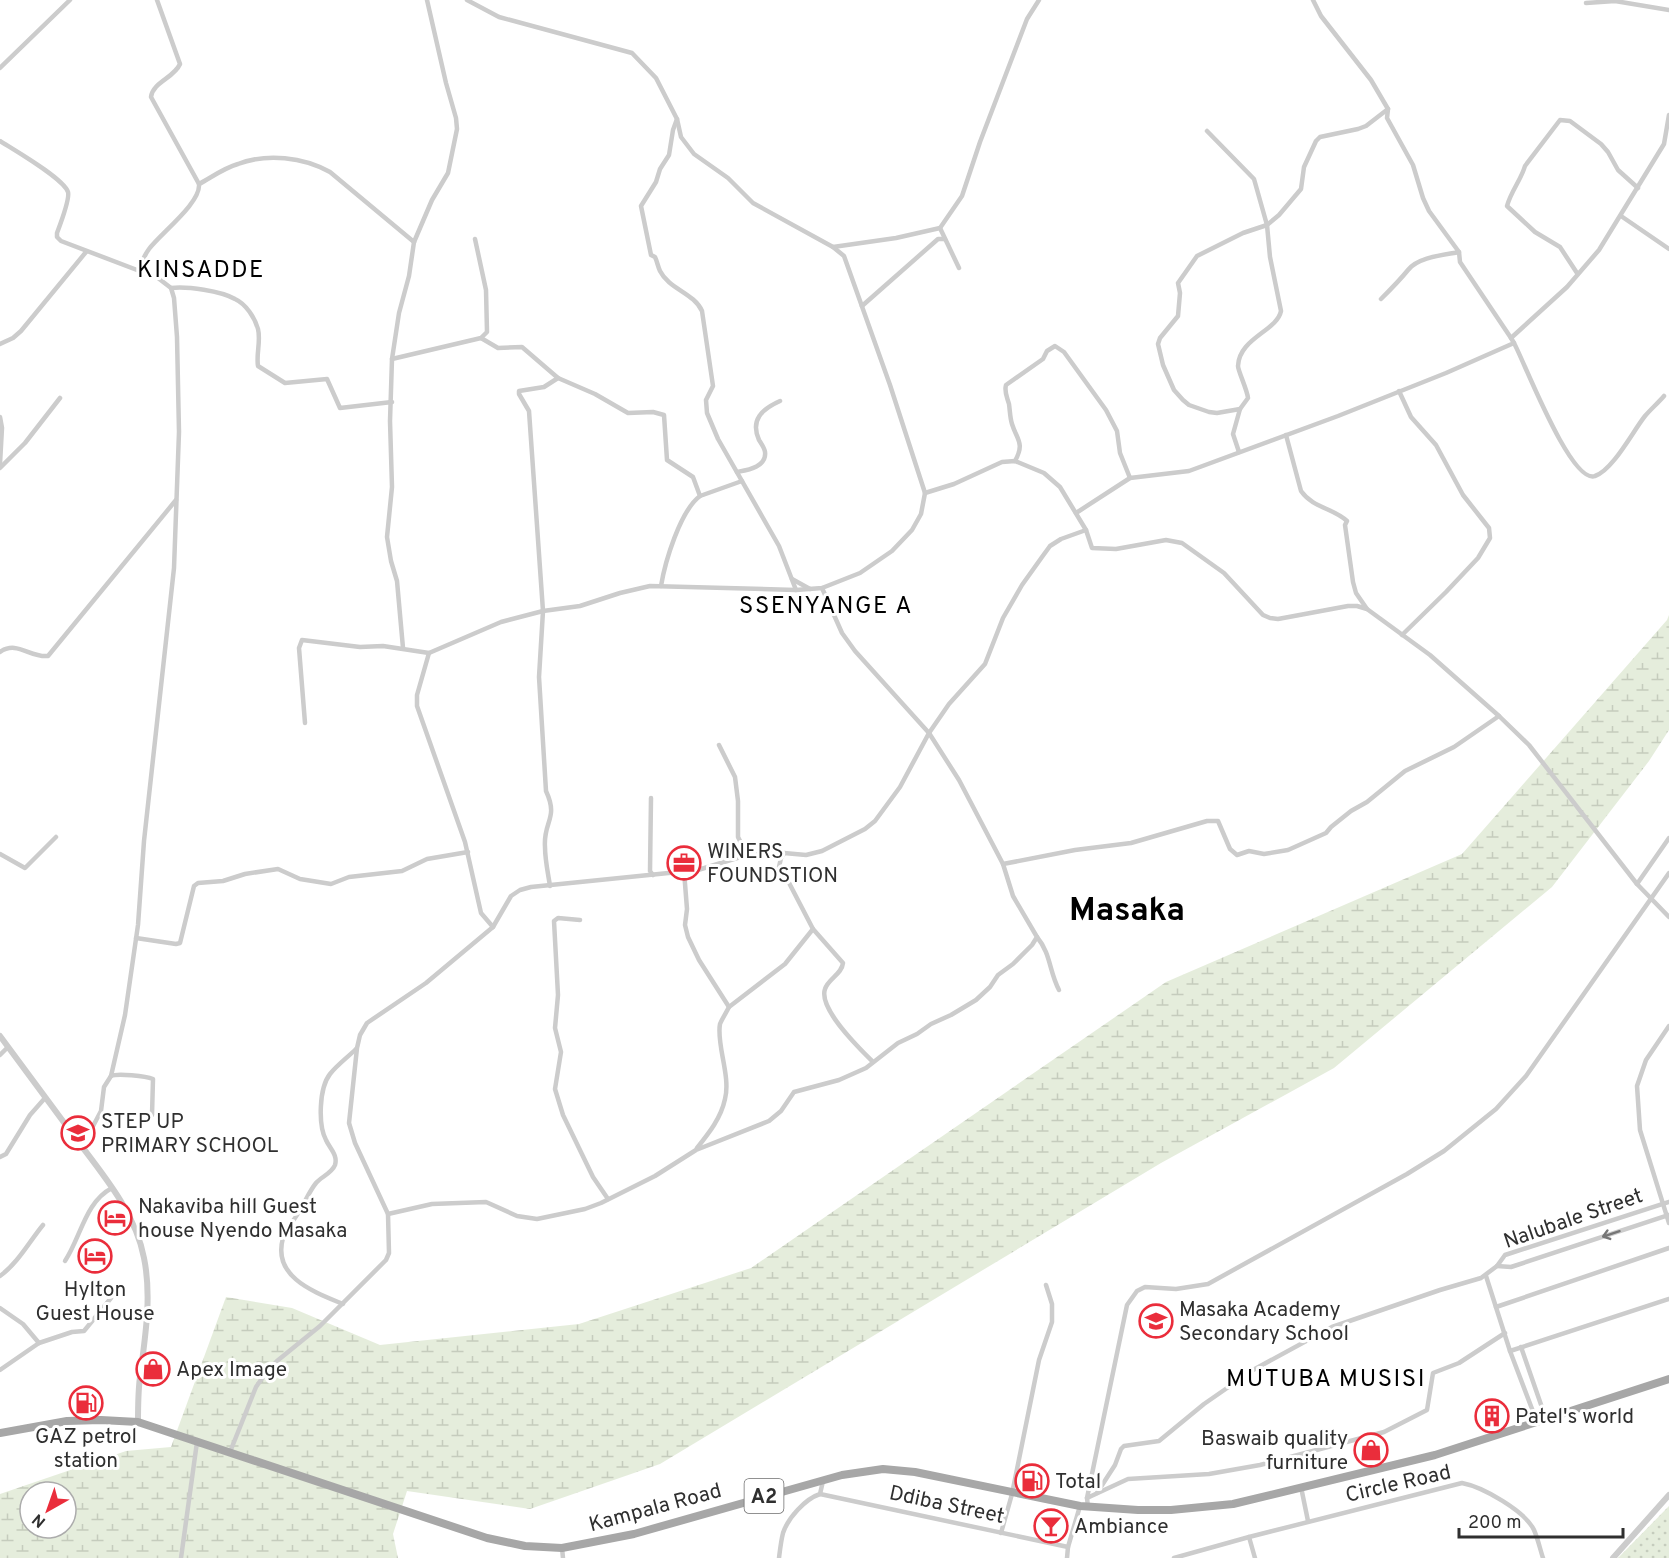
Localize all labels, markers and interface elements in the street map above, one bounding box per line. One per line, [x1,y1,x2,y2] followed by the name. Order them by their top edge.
[137,256,265,286] district label: KINSADDE
[739,592,913,622] district label: SSENYANGE A
[707,839,838,890] place label: WINERS FOUNDSTION
[666,845,702,881] office icon: WINERS FOUNDSTION
[1069,891,1185,933] district label: Masaka
[101,1109,279,1160] place label: STEP UP PRIMARY SCHOOL
[60,1115,96,1151] school or university icon: STEP UP PRIMARY SCHOOL
[1500,1183,1647,1256] street label: Nalubale Street
[138,1194,347,1245] place label: Nakaviba hill Guest house Nyendo Masaka
[97,1200,133,1236] hotel icon: Nakaviba hill Guest house Nyendo Masaka
[1602,1229,1621,1240] one-way arrow
[77,1238,113,1274] hotel icon: Hylton Guest House
[36,1277,155,1328] place label: Hylton Guest House
[1179,1297,1349,1348] place label: Masaka Academy Secondary School
[1138,1303,1174,1339] school or university icon: Masaka Academy Secondary School
[135,1351,171,1387] shop icon: Apex Image
[176,1357,287,1384] place label: Apex Image
[1226,1365,1426,1395] district label: MUTUBA MUSISI
[68,1385,104,1421] fuel station icon: GAZ petrol station
[1474,1398,1510,1434] building icon: Patel's world
[1515,1404,1634,1431] place label: Patel's world
[35,1424,137,1475] place label: GAZ petrol station
[1201,1426,1348,1477] place label: Baswaib quality furniture
[1353,1432,1389,1468] shop icon: Baswaib quality furniture
[1343,1459,1454,1510] street label: Circle Road
[1014,1463,1050,1499] fuel station icon: Total
[1055,1469,1101,1496] place label: Total
[586,1478,725,1539] street label: Kampala Road
[744,1479,783,1513] road number: A2
[18,1480,78,1540] north arrow
[887,1480,1007,1531] street label: Ddiba Street
[1459,1501,1622,1539] scale bar
[1033,1508,1069,1544] bar icon: Ambiance
[29,1509,50,1531] text: N
[1468,1512,1521,1535] text: 200 m
[1074,1514,1169,1541] place label: Ambiance

